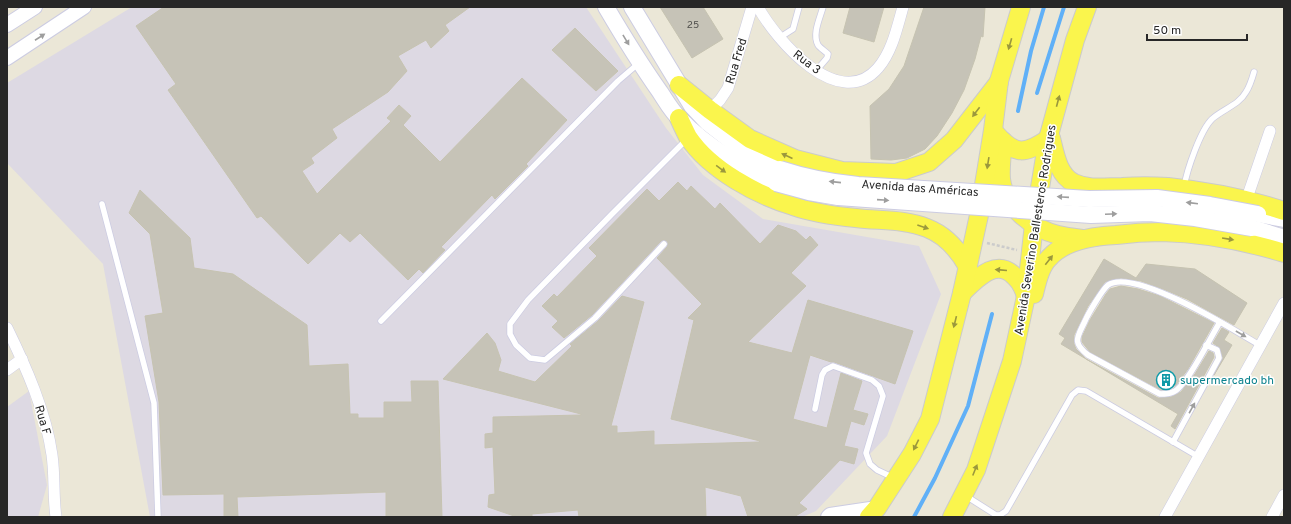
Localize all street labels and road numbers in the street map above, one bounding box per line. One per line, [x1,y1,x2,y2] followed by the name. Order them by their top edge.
[722,36,752,86] street label: Rua Fred
[789,47,824,79] street label: Rua 3
[1011,124,1061,337] street label: Avenida Severino Ballesteros Rodrigues
[861,177,979,201] street label: Avenida das Américas
[30,403,54,437] street label: Rua F

